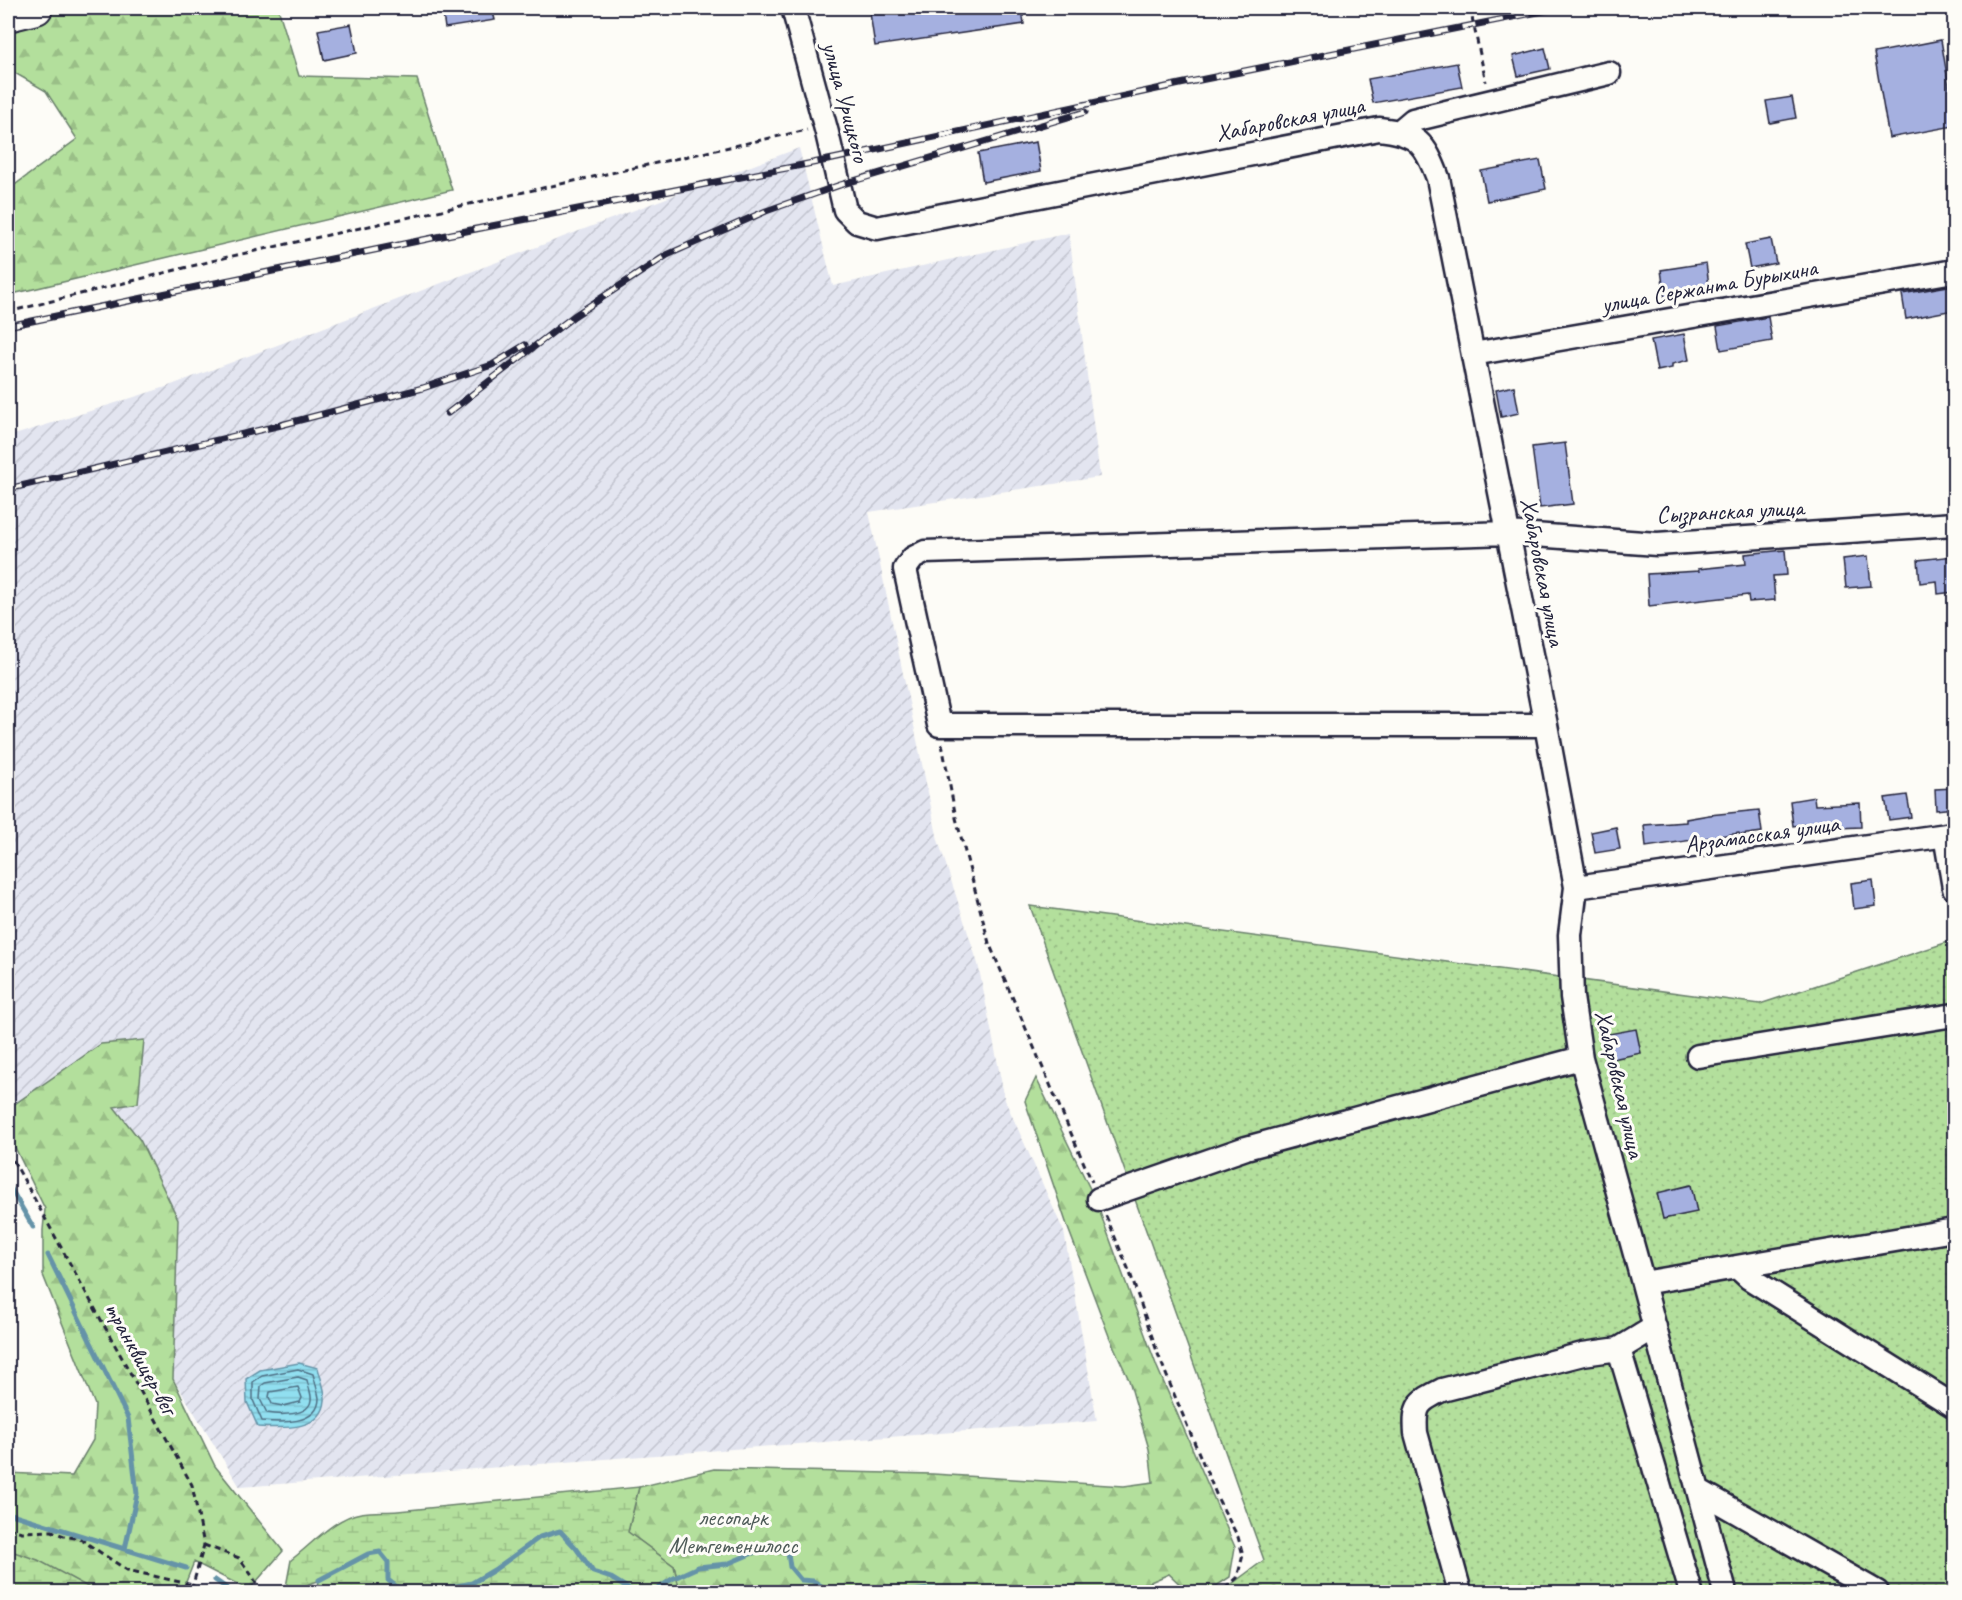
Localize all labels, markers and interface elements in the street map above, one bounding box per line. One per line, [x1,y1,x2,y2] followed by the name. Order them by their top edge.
[815,37,877,167] street label: улица Урицкого
[1213,90,1368,148] street label: Хабаровская улица
[1597,252,1820,320] street label: улица Сержанта Бурыхина
[1656,492,1807,531] street label: Сызранская улица
[1514,495,1572,650] street label: Хабаровская улица
[1683,808,1843,860] street label: Арзамасская улица
[1588,1007,1652,1162] street label: Хабаровская улица
[98,1297,186,1422] street label: транквицер-вег
[669,1502,799,1560] park label: лесопарк Метгетеншлосс

